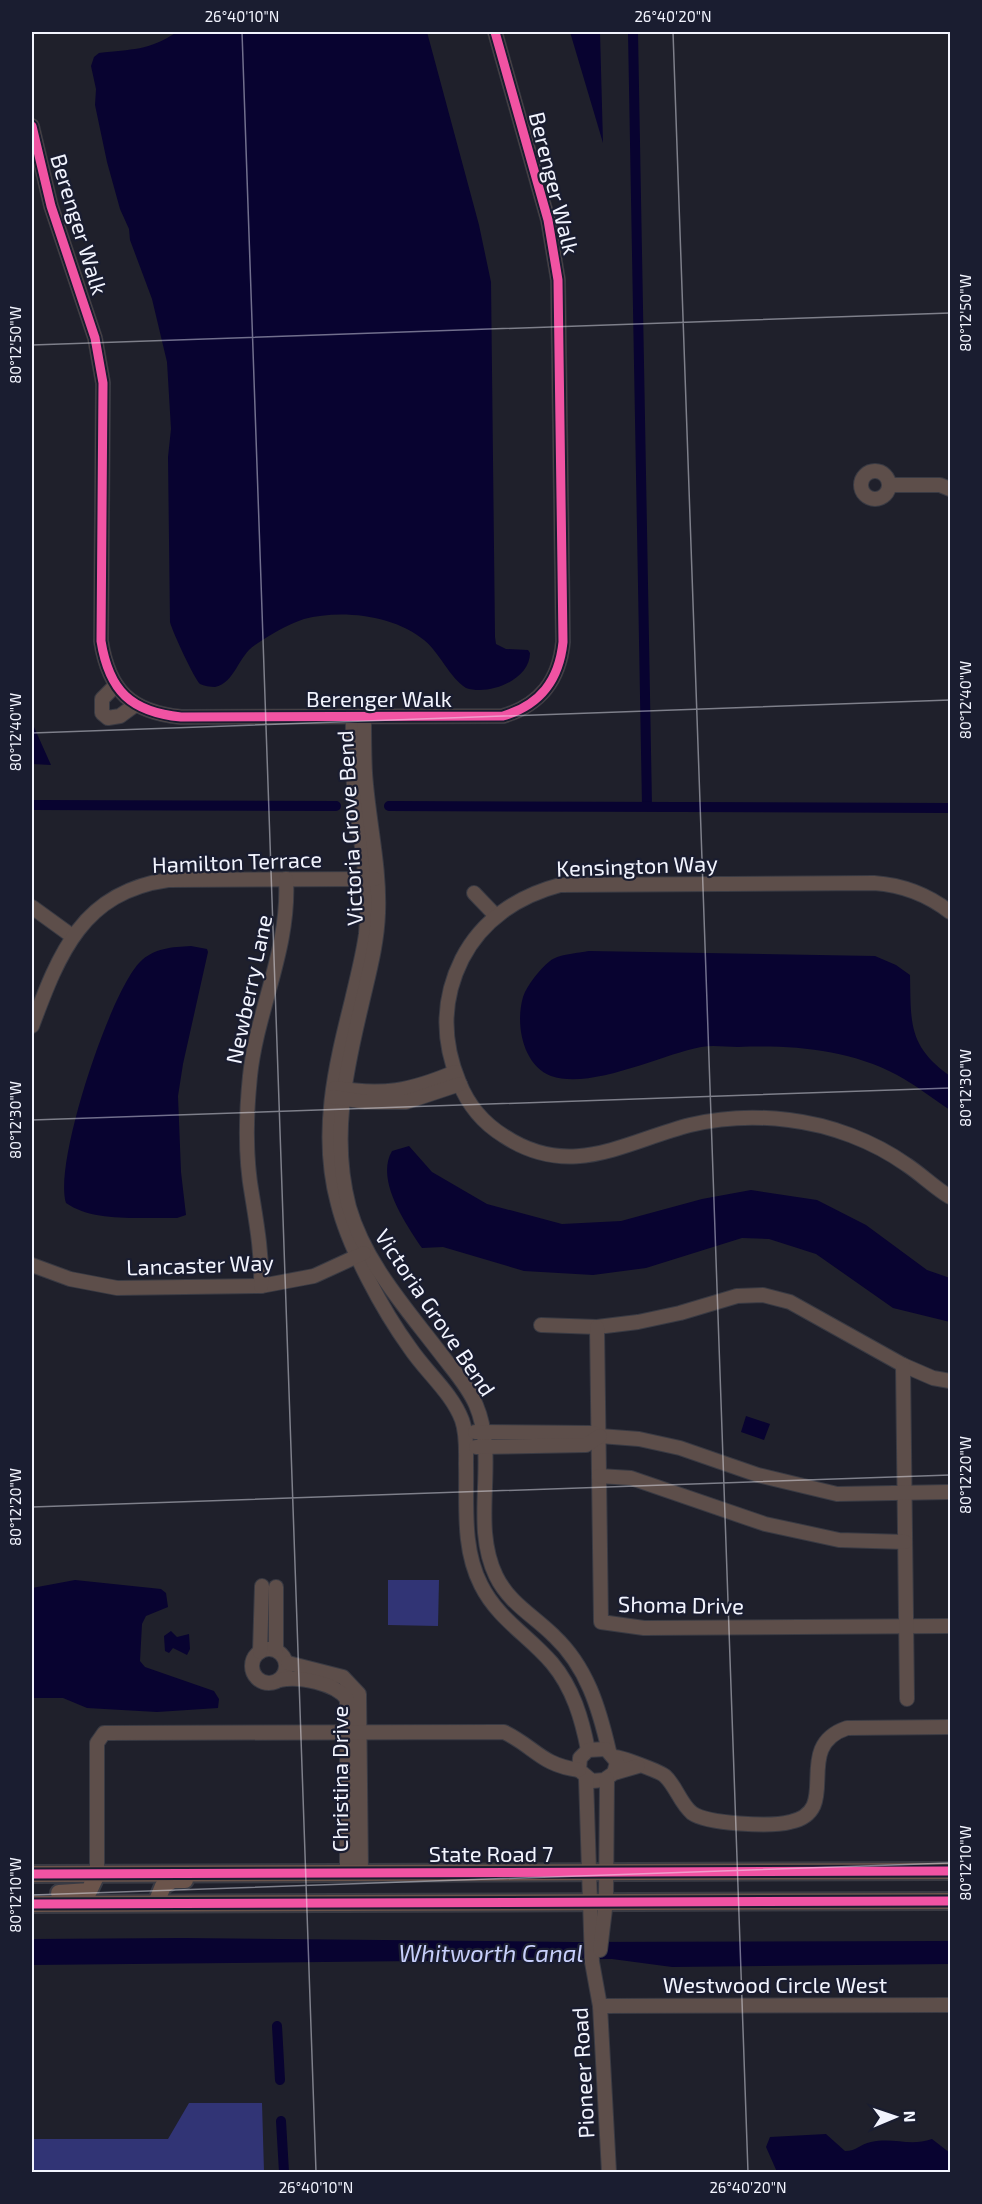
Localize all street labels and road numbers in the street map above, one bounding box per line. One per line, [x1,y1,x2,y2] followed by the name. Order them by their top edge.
[525,109,585,257] street label: Berenger Walk
[46,150,114,298] street label: Berenger Walk
[306,685,452,711] street label: Berenger Walk
[331,730,367,926] street label: Victoria Grove Bend
[151,845,323,877] street label: Hamilton Terrace
[556,849,719,881] street label: Kensington Way
[220,912,276,1066] street label: Newberry Lane
[371,1224,501,1400] street label: Victoria Grove Bend
[126,1248,275,1280] street label: Lancaster Way
[618,1590,744,1618] street label: Shoma Drive
[326,1706,352,1852] street label: Christina Drive
[429,1840,553,1866] street label: State Road 7
[663,1971,887,1997] street label: Westwood Circle West
[566,2007,598,2139] street label: Pioneer Road

